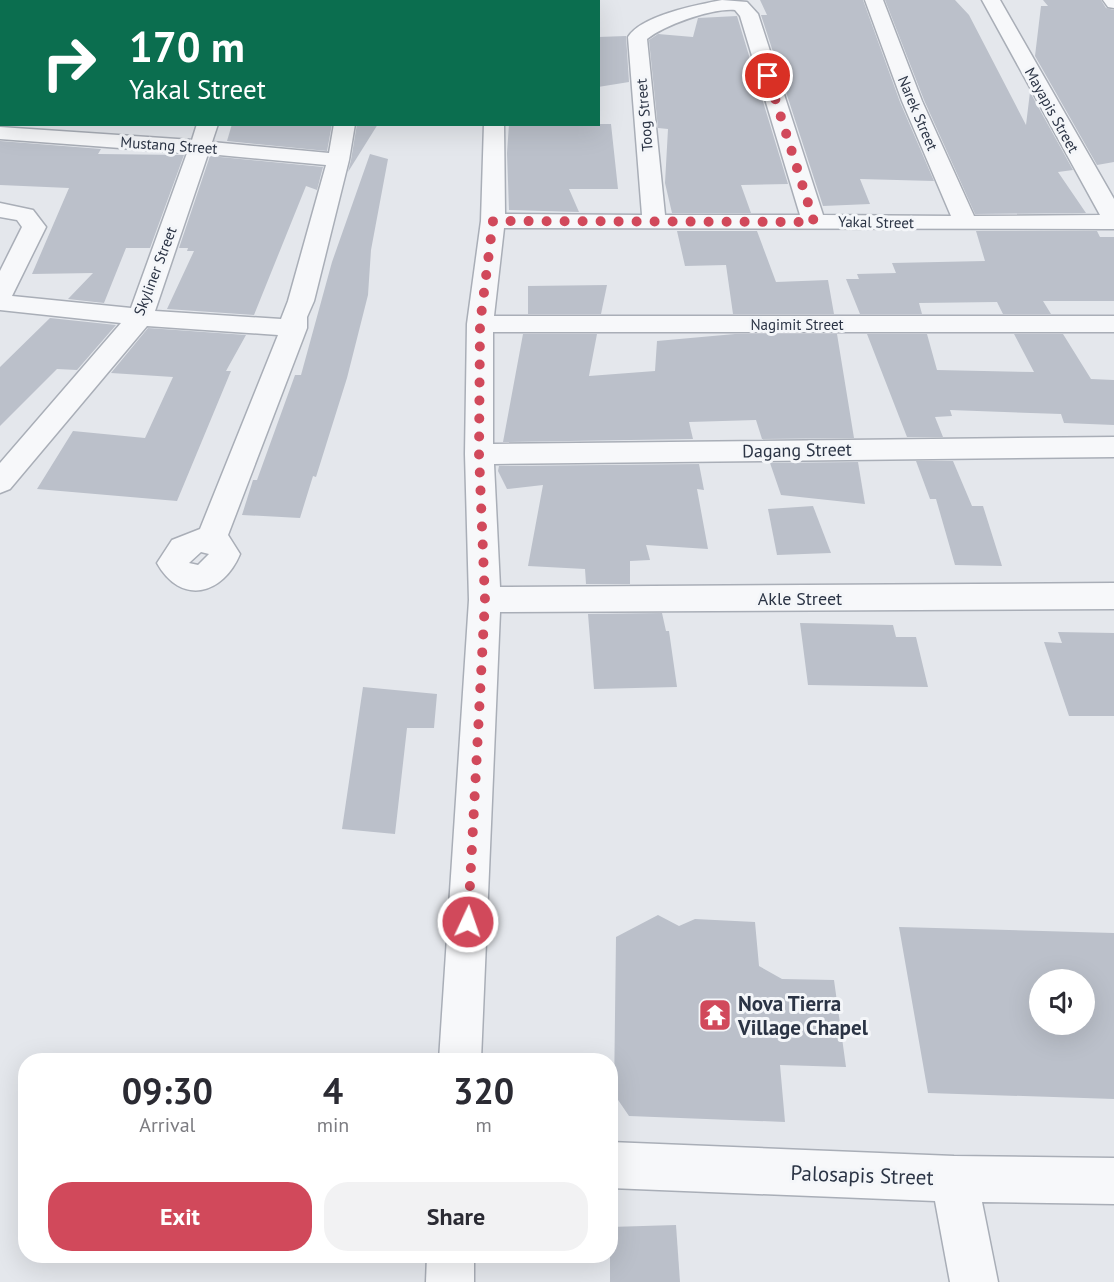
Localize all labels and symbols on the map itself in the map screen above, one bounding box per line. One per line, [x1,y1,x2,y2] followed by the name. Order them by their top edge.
[742,50,793,101] pin
[1021,64,1083,156] street label: Mayapis Street
[894,73,942,153] street label: Narek Street
[631,78,657,152] street label: Toog Street
[120,132,218,158] street label: Mustang Street
[838,212,914,232] street label: Yakal Street
[129,224,181,318] street label: Skyliner Street
[750,315,844,334] street label: Nagimit Street
[742,438,852,462] street label: Dagang Street
[758,587,842,610] street label: Akle Street
[436,890,500,954] position arrow
[737,990,869,1041] place label: Nova Tierra Village Chapel
[697,997,733,1033] temple icon: Nova Tierra Village Chapel
[790,1159,934,1191] street label: Palosapis Street

